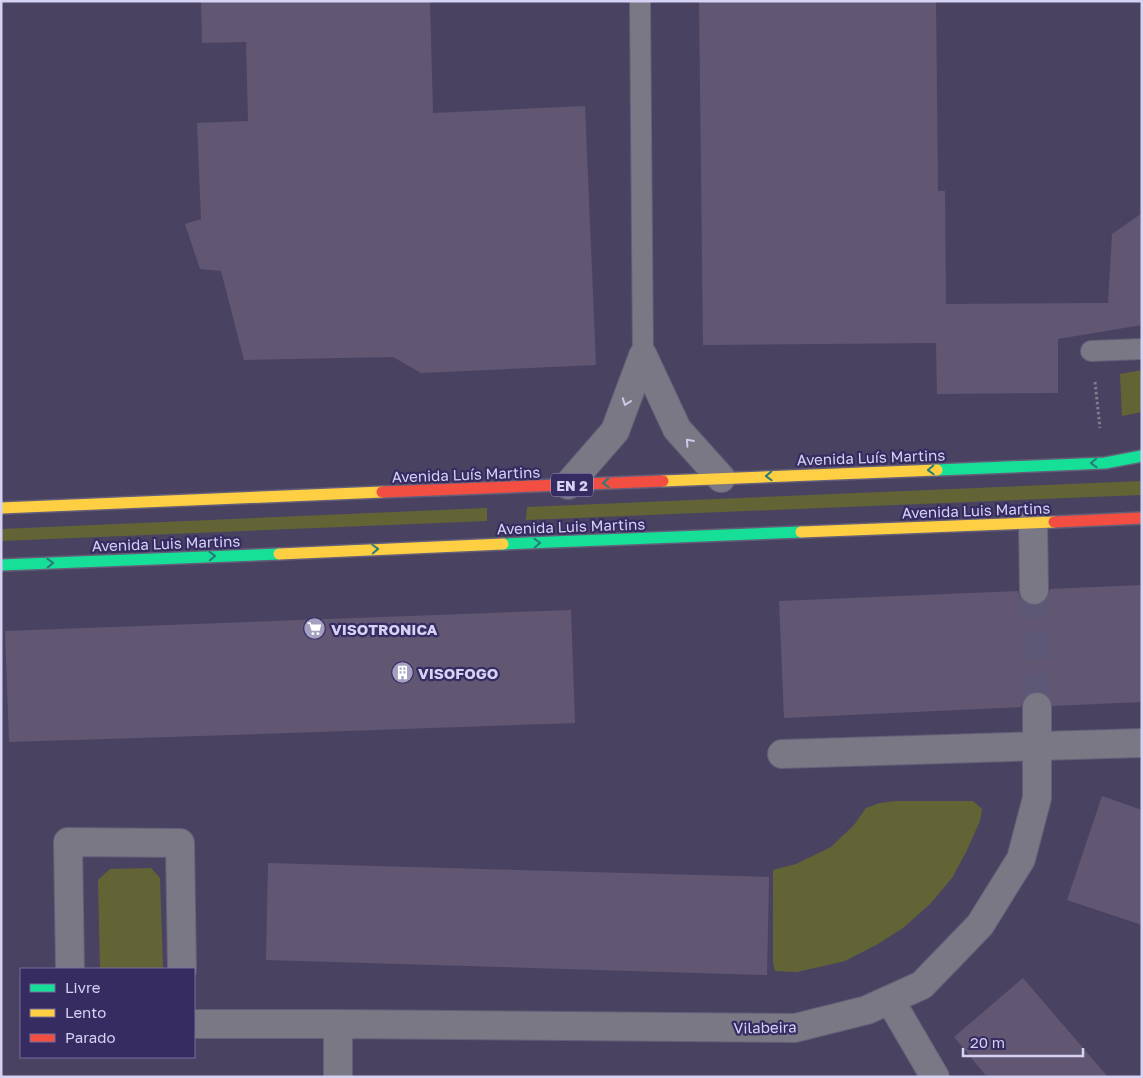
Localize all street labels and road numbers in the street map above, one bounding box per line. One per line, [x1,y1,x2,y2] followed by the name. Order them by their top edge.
[797,445,946,469] street label: Avenida Luís Martins
[392,462,541,486] street label: Avenida Luís Martins
[551,474,593,496] road number: EN 2
[902,498,1051,522] street label: Avenida Luis Martins
[497,514,646,538] street label: Avenida Luis Martins
[92,531,241,555] street label: Avenida Luis Martins
[733,1017,797,1037] street label: Vilabeira

